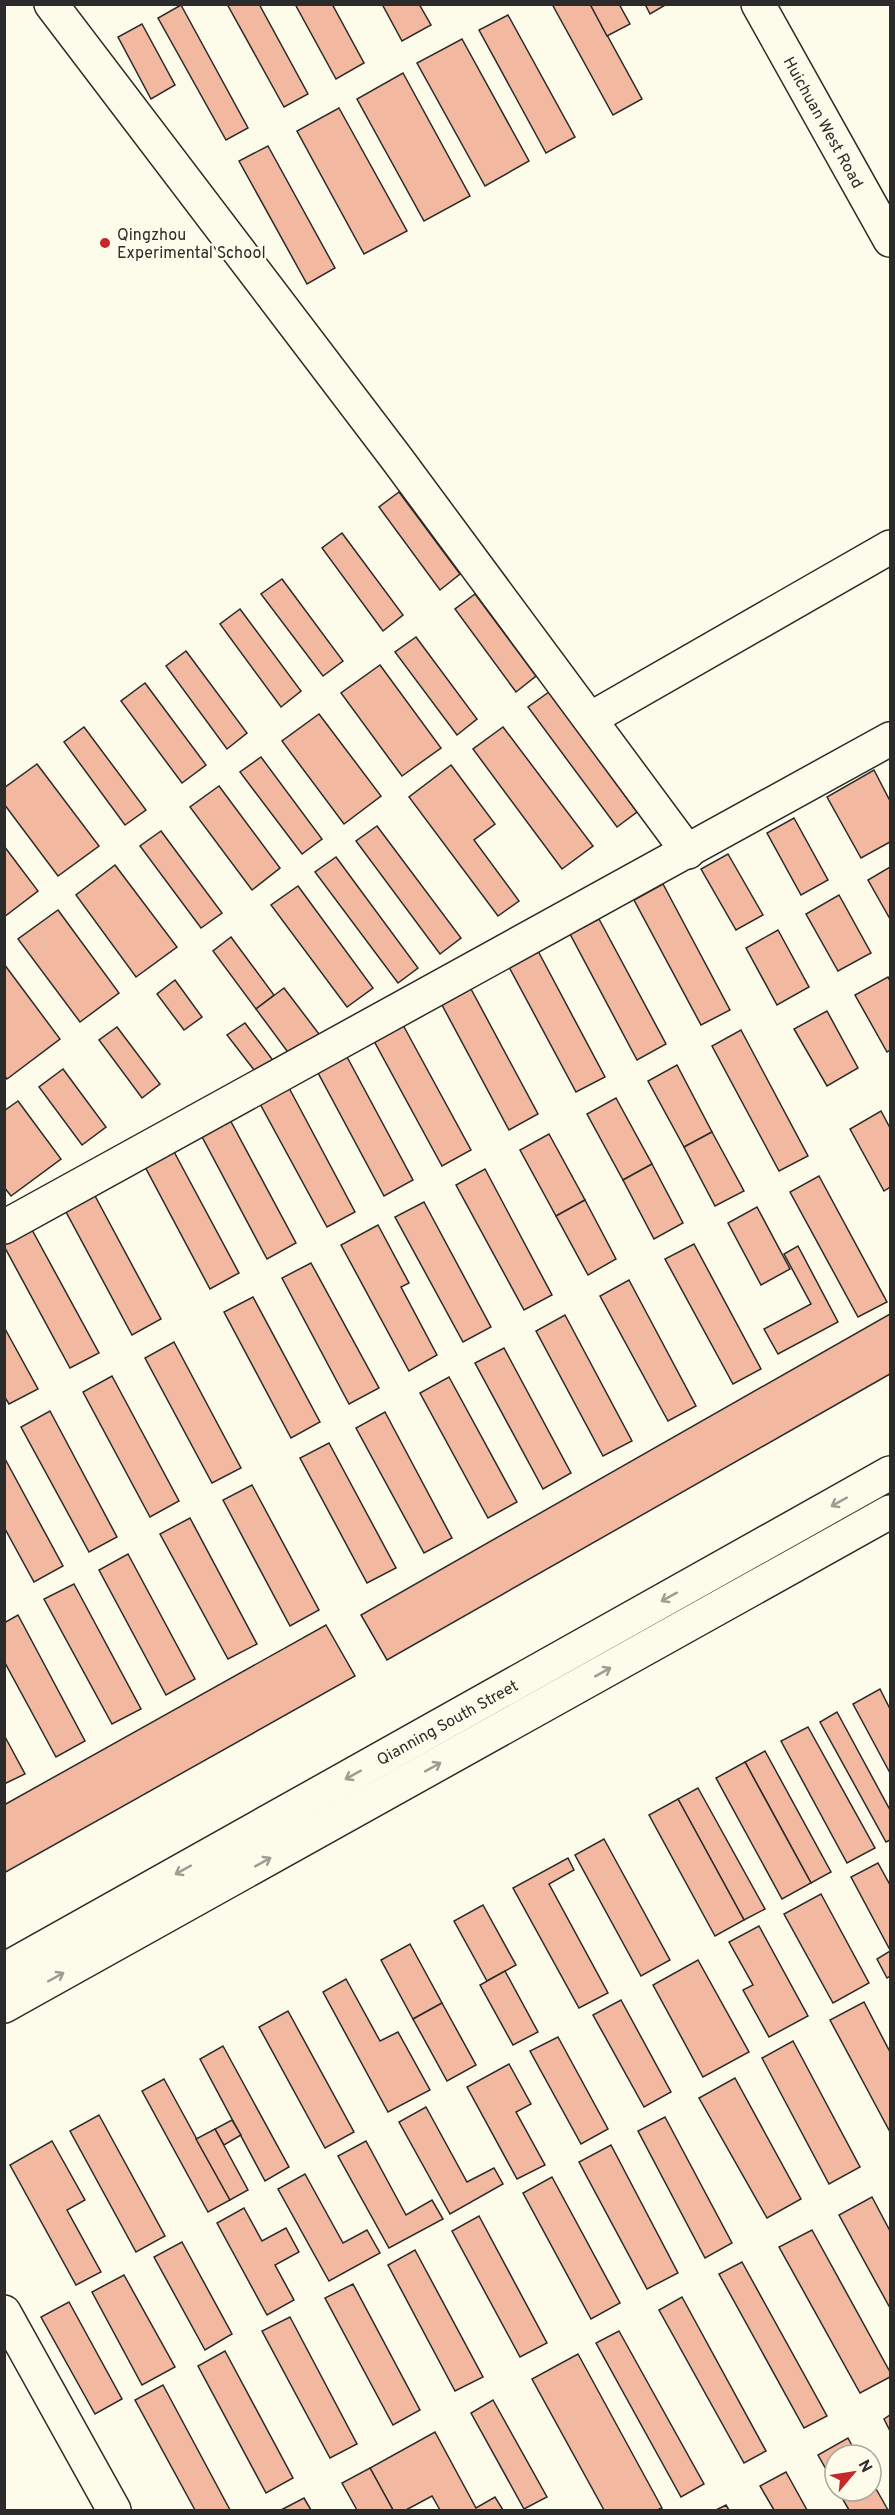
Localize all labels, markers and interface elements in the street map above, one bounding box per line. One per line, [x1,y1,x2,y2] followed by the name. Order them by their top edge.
[778,54,867,192] street label: Huichuan West Road
[117,226,266,264] place label: Qingzhou Experimental School
[98,236,112,250] marker: Qingzhou Experimental School
[831,1497,849,1508] one-way arrow
[661,1591,678,1603] one-way arrow
[594,1666,612,1677] one-way arrow
[374,1677,522,1771] street label: Qianning South Street
[424,1761,441,1773] one-way arrow
[344,1770,362,1781] one-way arrow
[254,1856,271,1868] one-way arrow
[174,1865,192,1876] one-way arrow
[46,1971,64,1982] one-way arrow
[823,2443,883,2503] north arrow
[853,2457,876,2477] text: N

